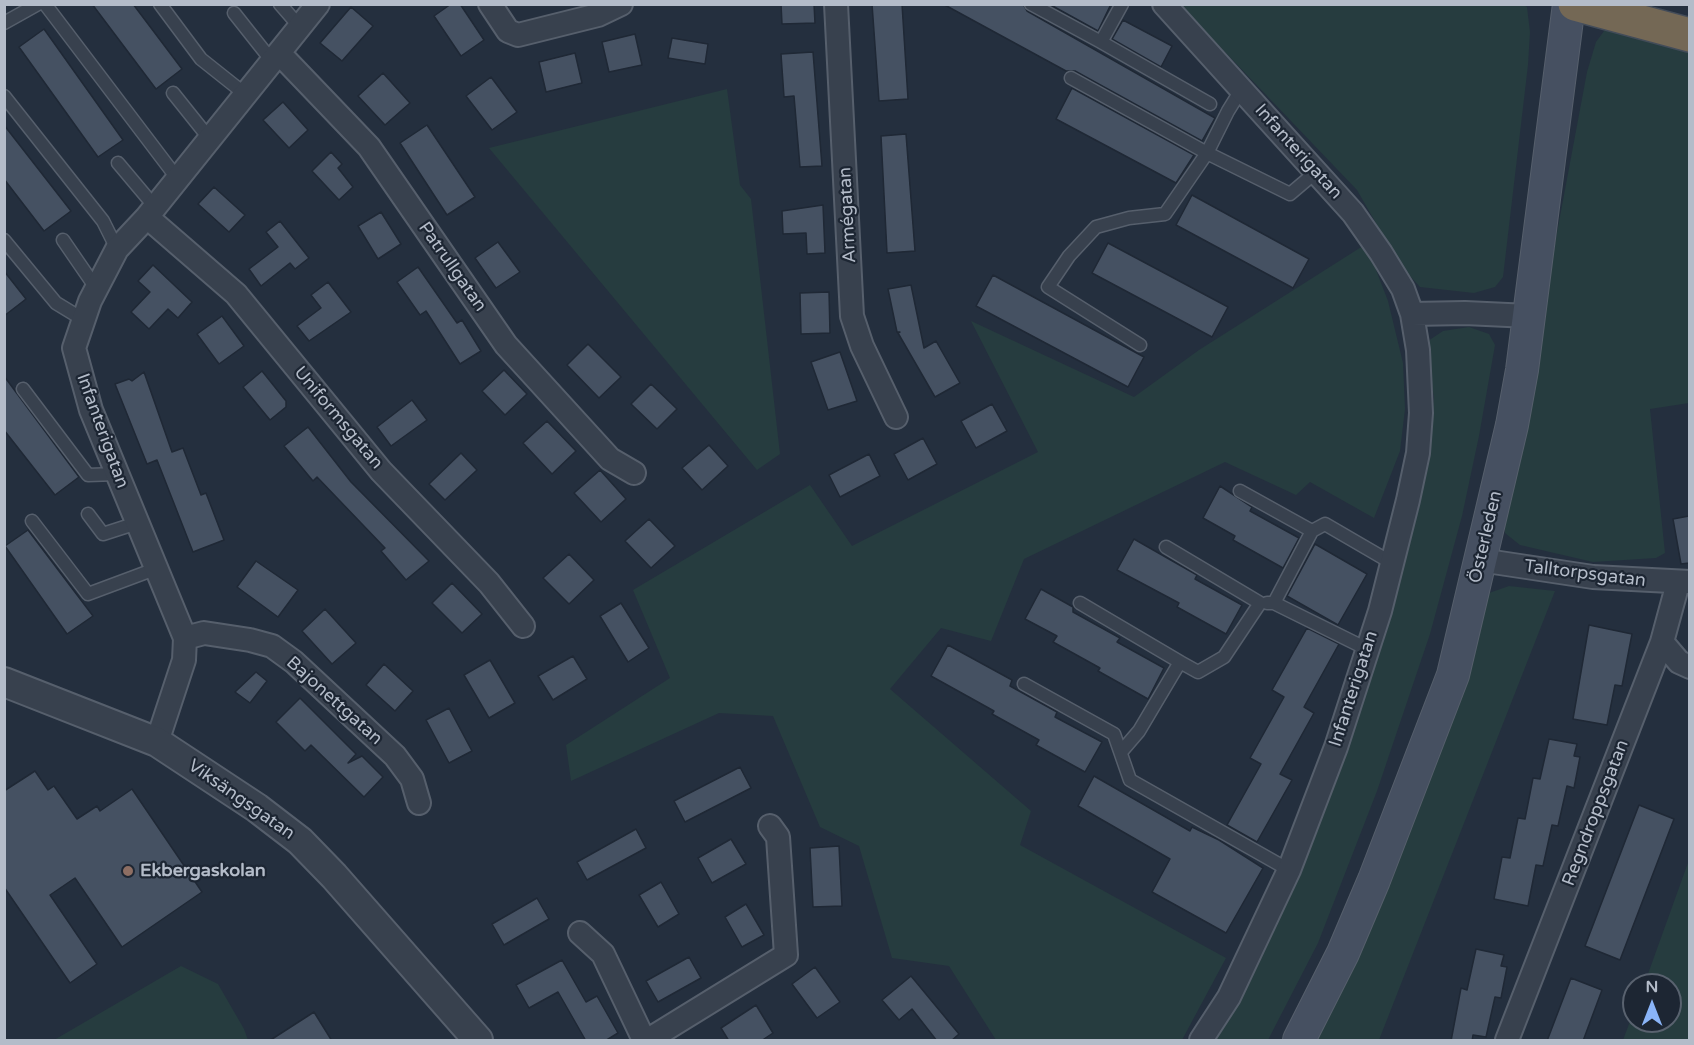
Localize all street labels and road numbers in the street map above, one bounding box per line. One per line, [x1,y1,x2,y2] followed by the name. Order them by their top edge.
[1250,100,1346,204] street label: Infanterigatan
[835,166,861,264] street label: Armégatan
[413,218,491,316] street label: Patrullgatan
[289,362,387,474] street label: Uniformsgatan
[71,371,133,491] street label: Infanterigatan
[1465,489,1507,585] street label: Österleden
[1523,556,1647,592] street label: Talltorpsgatan
[1325,628,1383,750] street label: Infanterigatan
[281,652,387,750] street label: Bajonettgatan
[1558,737,1634,889] street label: Regndroppsgatan
[183,755,299,845] street label: Viksängsgatan

